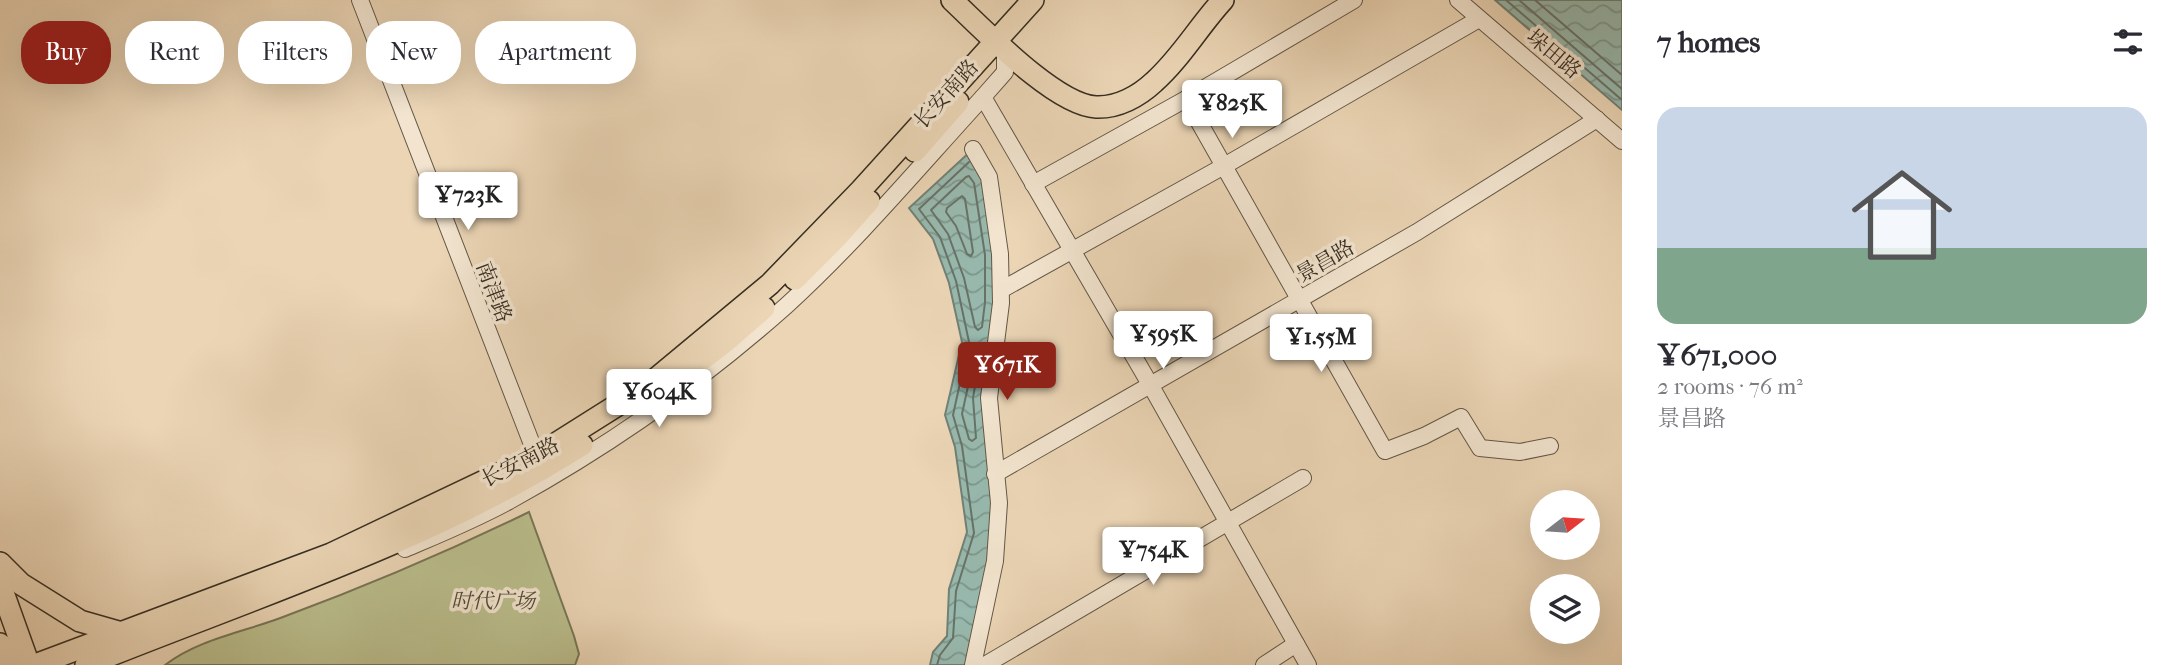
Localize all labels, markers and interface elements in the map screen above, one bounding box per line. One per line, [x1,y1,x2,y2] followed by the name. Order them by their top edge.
[21,21,111,84] chip: Buy
[125,21,224,84] chip: Rent
[238,21,352,84] chip: Filters
[366,21,461,84] chip: New
[475,21,636,84] chip: Apartment
[2109,23,2147,61] icon: filters
[1522,25,1586,83] street label: 垛田路
[1657,25,1760,60] text: 7 homes
[909,55,983,133] street label: 长安南路
[1183,80,1281,140] pin: ¥825K
[1198,89,1266,116] text: ¥825K
[1839,152,1965,278] icon: home
[419,173,517,232] pin: ¥723K
[435,181,501,208] text: ¥723K
[1292,235,1358,287] street label: 景昌路
[472,258,516,326] street label: 南津路
[1114,312,1212,371] pin: ¥595K
[1264,314,1378,374] pin: ¥1.55M
[1130,320,1196,347] text: ¥595K
[1286,323,1356,350] text: ¥1.55M
[1657,338,1777,373] text: ¥671,000
[958,342,1056,402] pin: ¥671K
[974,351,1040,378] text: ¥671K
[610,370,708,429] pin: ¥604K
[1657,373,1803,400] text: 2 rooms · 76 m²
[622,378,696,405] text: ¥604K
[1657,405,1726,432] text: 景昌路
[477,432,563,492] street label: 长安南路
[1530,490,1600,560] north arrow
[1530,490,1600,644] map controls
[1104,528,1202,587] pin: ¥754K
[1118,536,1188,563] text: ¥754K
[1530,574,1600,644] button: layers
[451,589,537,613] park label: 时代广场

